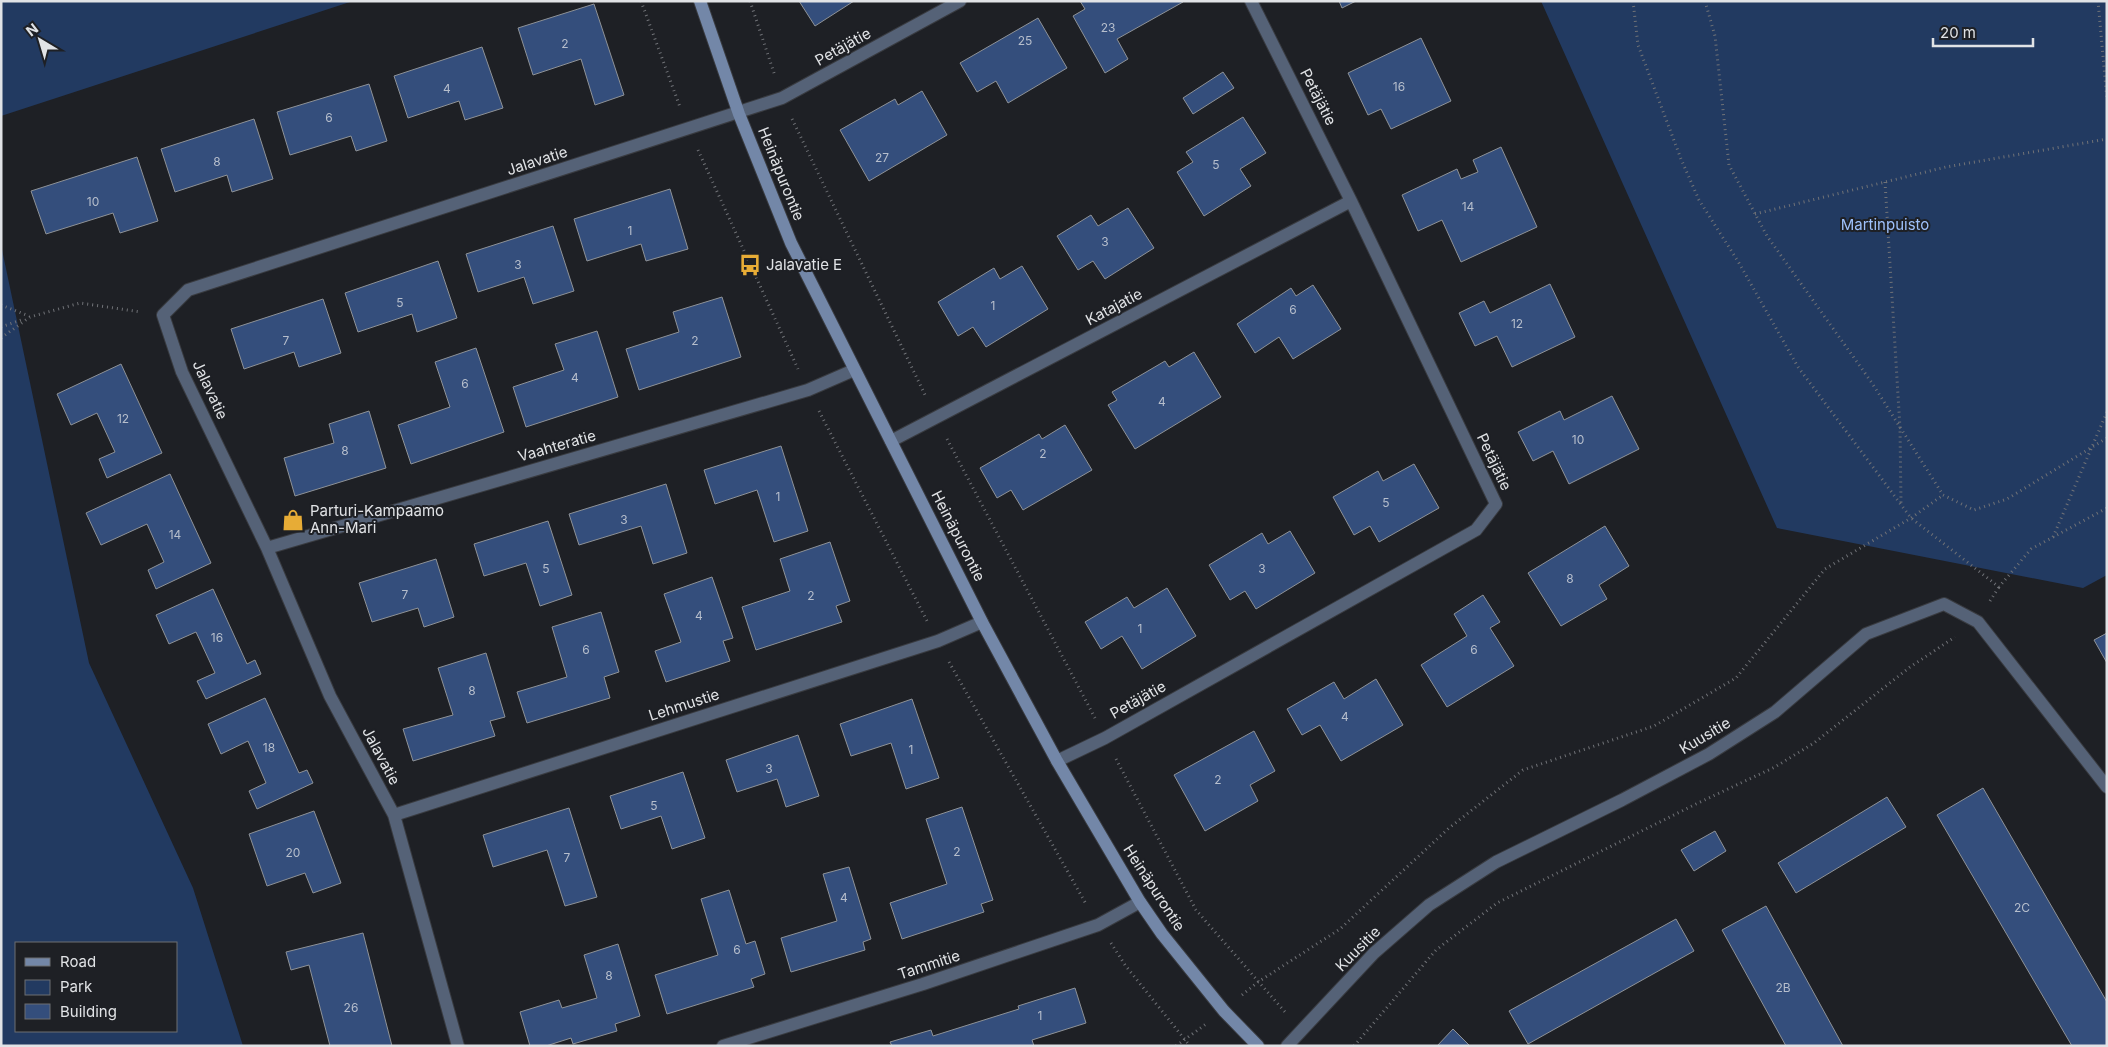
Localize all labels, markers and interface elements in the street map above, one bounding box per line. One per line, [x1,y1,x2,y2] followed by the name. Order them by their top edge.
[15,15,65,65] north arrow
[1933,15,2033,47] scale bar
[22,19,41,39] text: N
[1101,20,1115,35] house number: 23
[811,23,874,70] street label: Petäjätie
[1940,23,1976,42] text: 20 m
[1018,33,1032,48] house number: 25
[561,36,569,51] house number: 2
[1296,65,1341,128] street label: Petäjätie
[1393,79,1405,94] house number: 16
[443,81,451,96] house number: 4
[325,110,333,125] house number: 6
[754,124,809,223] street label: Heinäpurontie
[504,142,570,179] street label: Jalavatie
[875,150,889,165] house number: 27
[213,154,221,169] house number: 8
[1212,157,1220,172] house number: 5
[87,194,99,209] house number: 10
[1462,199,1475,214] house number: 14
[1841,215,1929,234] park label: Martinpuisto
[628,223,632,238] house number: 1
[1101,234,1109,249] house number: 3
[737,252,763,278] bus stop icon: Jalavatie E
[766,255,842,274] place label: Jalavatie E
[514,257,522,272] house number: 3
[1082,284,1145,329] street label: Katajatie
[396,295,404,310] house number: 5
[991,298,995,313] house number: 1
[1289,302,1297,317] house number: 6
[1511,316,1523,331] house number: 12
[283,333,290,348] house number: 7
[691,333,699,348] house number: 2
[189,357,232,422] street label: Jalavatie
[571,370,579,385] house number: 4
[461,376,469,391] house number: 6
[1158,394,1166,409] house number: 4
[117,411,129,426] house number: 12
[516,425,598,466] street label: Vaahteratie
[1473,430,1516,493] street label: Petäjätie
[1572,432,1584,447] house number: 10
[341,443,349,458] house number: 8
[1039,446,1047,461] house number: 2
[927,487,989,584] street label: Heinäpurontie
[776,489,780,504] house number: 1
[1382,495,1390,510] house number: 5
[310,501,444,537] place label: Parturi-Kampaamo Ann-Mari
[280,507,306,533] shop icon: Parturi-Kampaamo Ann-Mari
[620,512,628,527] house number: 3
[169,527,182,542] house number: 14
[542,561,550,576] house number: 5
[1258,561,1266,576] house number: 3
[1566,571,1574,586] house number: 8
[402,587,409,602] house number: 7
[807,588,815,603] house number: 2
[695,608,703,623] house number: 4
[1138,621,1142,636] house number: 1
[211,630,223,645] house number: 16
[582,642,590,657] house number: 6
[1470,642,1478,657] house number: 6
[1106,676,1169,723] street label: Petäjätie
[468,683,476,698] house number: 8
[646,684,722,725] street label: Lehmustie
[1341,709,1349,724] house number: 4
[1676,713,1734,758] street label: Kuusitie
[358,724,405,788] street label: Jalavatie
[263,740,275,755] house number: 18
[909,742,913,757] house number: 1
[765,761,773,776] house number: 3
[1214,772,1222,787] house number: 2
[650,798,658,813] house number: 5
[1119,841,1189,935] street label: Heinäpurontie
[953,844,961,859] house number: 2
[286,845,300,860] house number: 20
[564,850,571,865] house number: 7
[840,890,848,905] house number: 4
[2014,900,2030,915] house number: 2C
[1331,922,1384,975] street label: Kuusitie
[15,942,178,1032] legend
[733,942,741,957] house number: 6
[895,946,962,983] street label: Tammitie
[60,952,96,971] text: Road
[605,968,613,983] house number: 8
[60,977,93,996] text: Park
[1775,980,1791,995] house number: 2B
[344,1000,358,1015] house number: 26
[60,1002,117,1021] text: Building
[1038,1008,1042,1023] house number: 1

